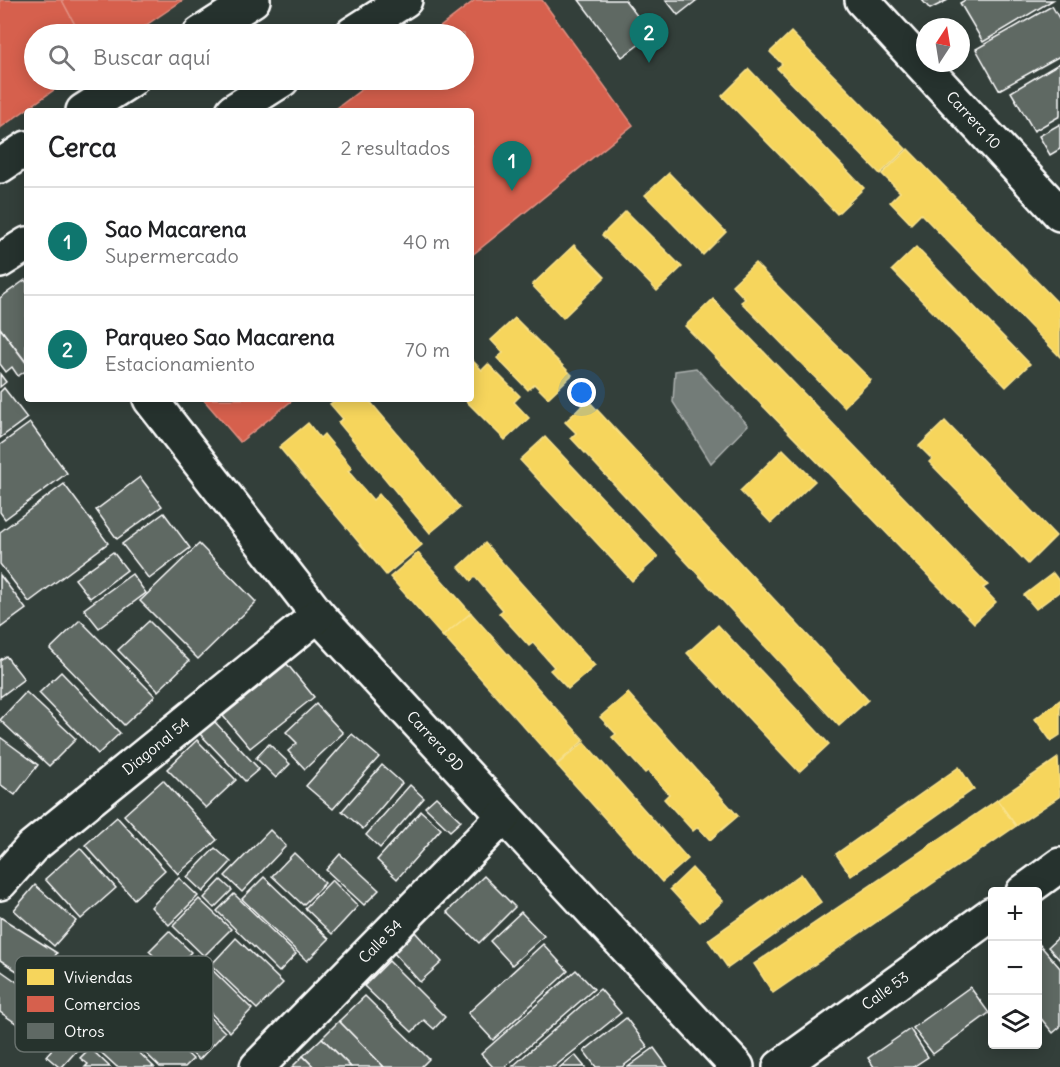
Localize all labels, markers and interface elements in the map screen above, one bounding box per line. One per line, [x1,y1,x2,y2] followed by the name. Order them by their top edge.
[630,14,668,63] pin: 2
[916,18,970,72] north arrow
[24,24,474,90] search box
[45,41,78,74] icon: search
[93,43,210,71] text: Buscar aquí
[942,87,1005,153] street label: Carrera 10
[48,131,117,164] text: Cerca
[341,135,450,160] text: 2 resultados
[492,142,532,191] pin: 1
[105,215,246,243] text: Sao Macarena
[64,229,71,254] text: 1
[403,229,450,254] text: 40 m
[105,243,239,268] text: Supermercado
[105,323,335,351] text: Parqueo Sao Macarena
[62,337,73,362] text: 2
[405,337,450,362] text: 70 m
[105,351,255,376] text: Estacionamiento
[567,378,596,407] your location
[403,707,468,775] street label: Carrera 9D
[118,713,193,779] street label: Diagonal 54
[988,887,1042,1049] map controls
[988,887,1042,941] button: +
[354,915,406,967] street label: Calle 54
[988,941,1042,995] button: −
[15,956,213,1052] legend
[64,967,133,987] text: Viviendas
[858,967,913,1014] street label: Calle 53
[64,994,140,1014] text: Comercios
[988,995,1042,1049] button: layers
[64,1021,104,1041] text: Otros

